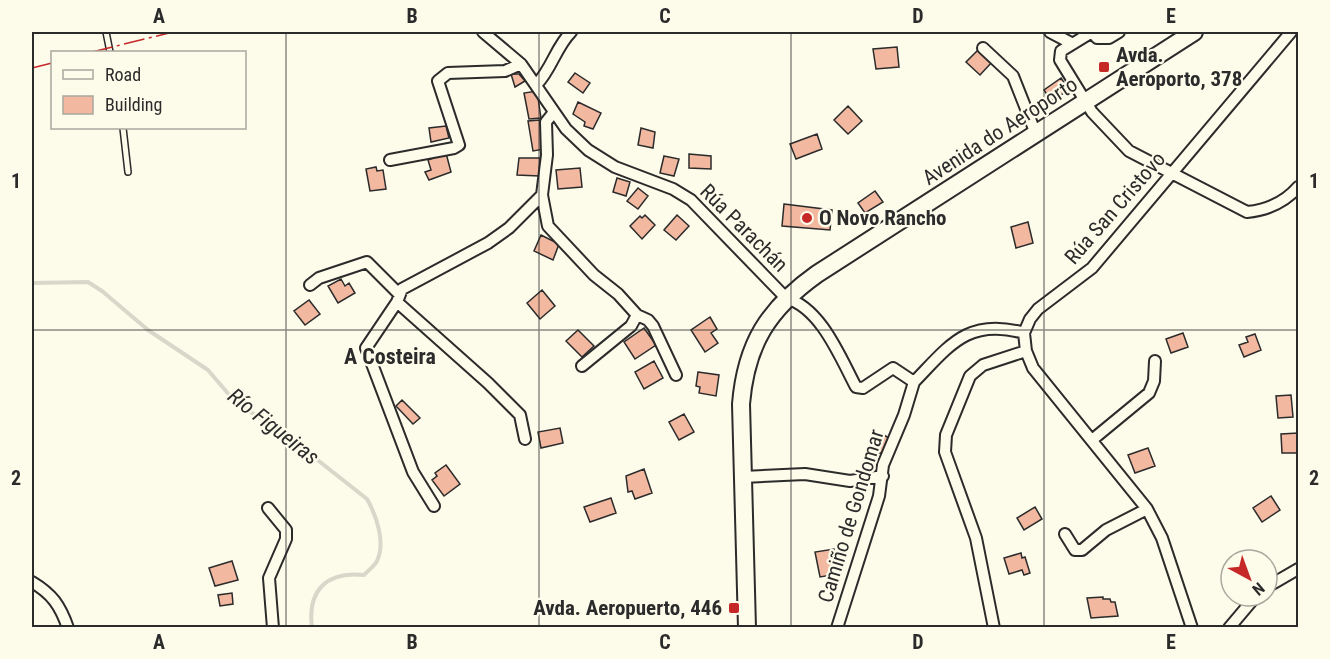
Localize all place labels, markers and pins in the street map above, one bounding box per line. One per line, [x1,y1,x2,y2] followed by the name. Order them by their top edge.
[1116,43,1242,91] place label: Avda. Aeroporto, 378
[1097,60,1111,74] marker: Avda. Aeroporto, 378
[819,206,947,230] place label: O Novo Rancho
[800,211,814,225] marker: O Novo Rancho
[533,596,722,620] place label: Avda. Aeropuerto, 446
[727,601,741,615] marker: Avda. Aeropuerto, 446

